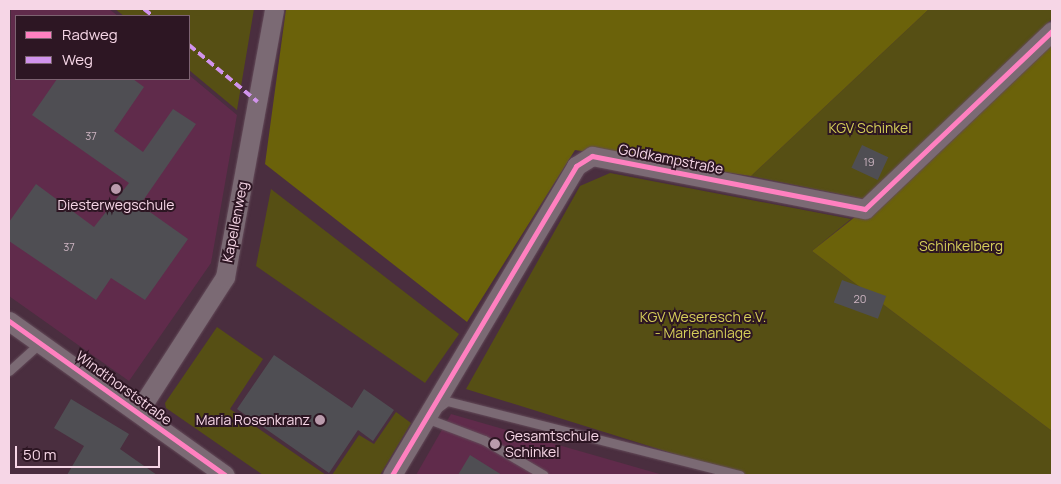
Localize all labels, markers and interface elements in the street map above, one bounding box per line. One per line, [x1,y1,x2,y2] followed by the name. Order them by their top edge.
[15,15,190,80] legend
[62,24,118,45] text: Radweg
[62,49,93,70] text: Weg
[828,120,912,136] park label: KGV Schinkel
[85,129,97,143] house number: 37
[617,141,725,177] street label: Goldkampstraße
[863,155,875,169] house number: 19
[219,180,251,264] street label: Kapellenweg
[110,183,122,195] marker: Diesterwegschule
[58,197,174,213] place label: Diesterwegschule
[919,238,1003,254] park label: Schinkelberg
[63,240,75,254] house number: 37
[854,292,866,306] house number: 20
[640,309,766,342] park label: KGV Weseresch e.V. - Marienanlage
[73,348,175,428] street label: Windthorststraße
[196,412,310,428] place label: Maria Rosenkranz
[314,414,326,426] marker: Maria Rosenkranz
[505,428,599,461] place label: Gesamtschule Schinkel
[18,436,162,468] scale bar
[489,438,501,450] marker: Gesamtschule Schinkel
[23,444,57,465] text: 50 m

